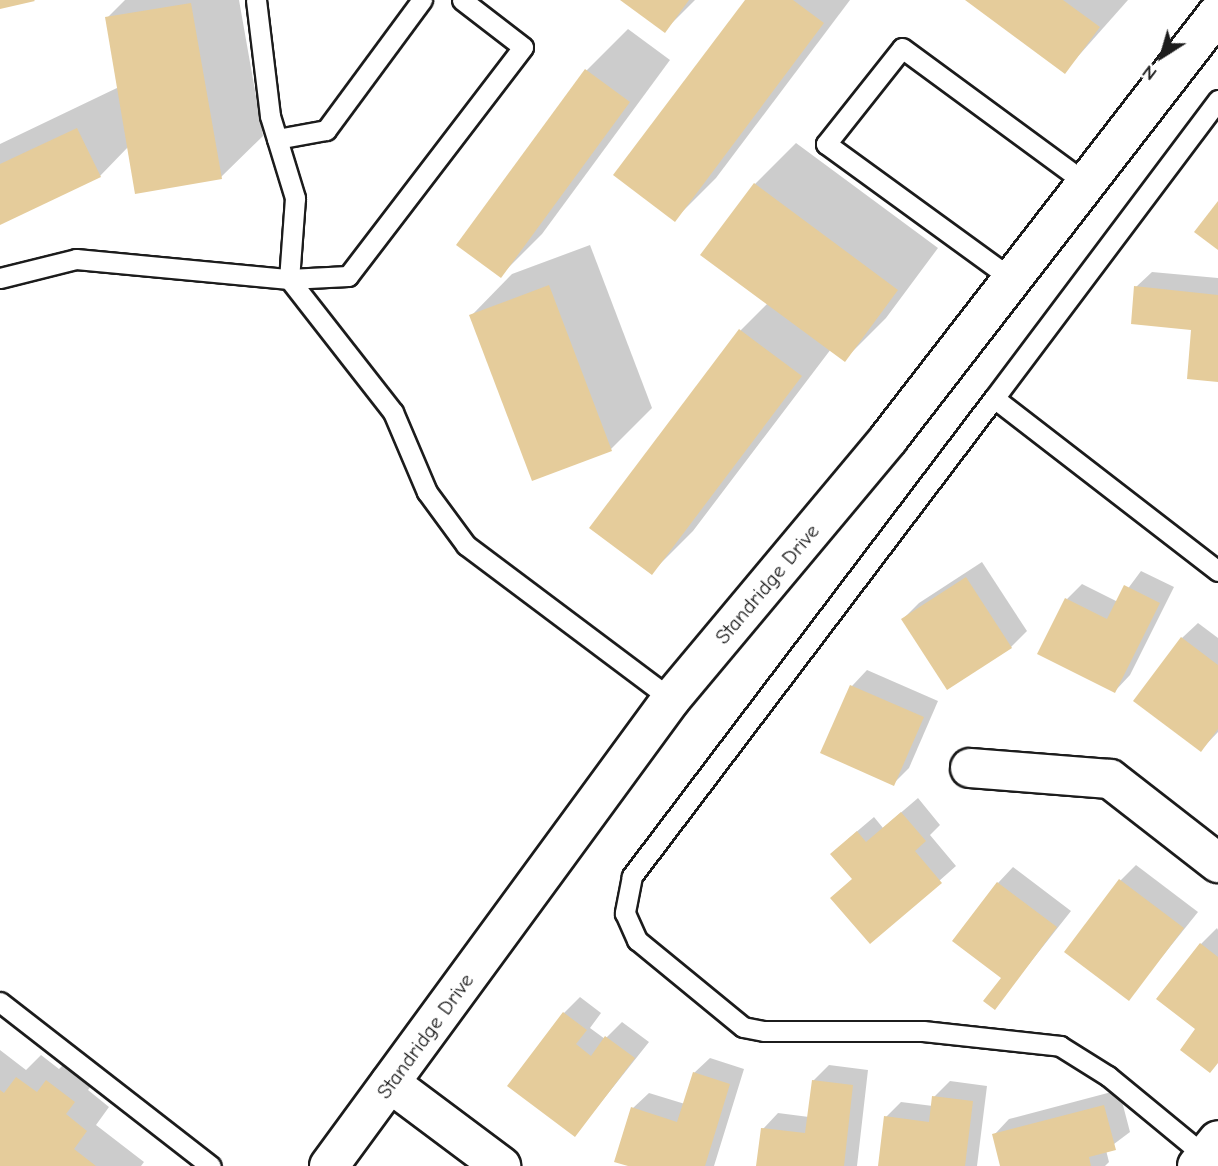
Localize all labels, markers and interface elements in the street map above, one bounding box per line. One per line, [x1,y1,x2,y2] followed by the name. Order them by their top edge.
[1127,21,1197,91] north arrow
[1138,60,1161,85] text: N
[710,519,824,649] street label: Standridge Drive
[371,968,479,1104] street label: Standridge Drive

